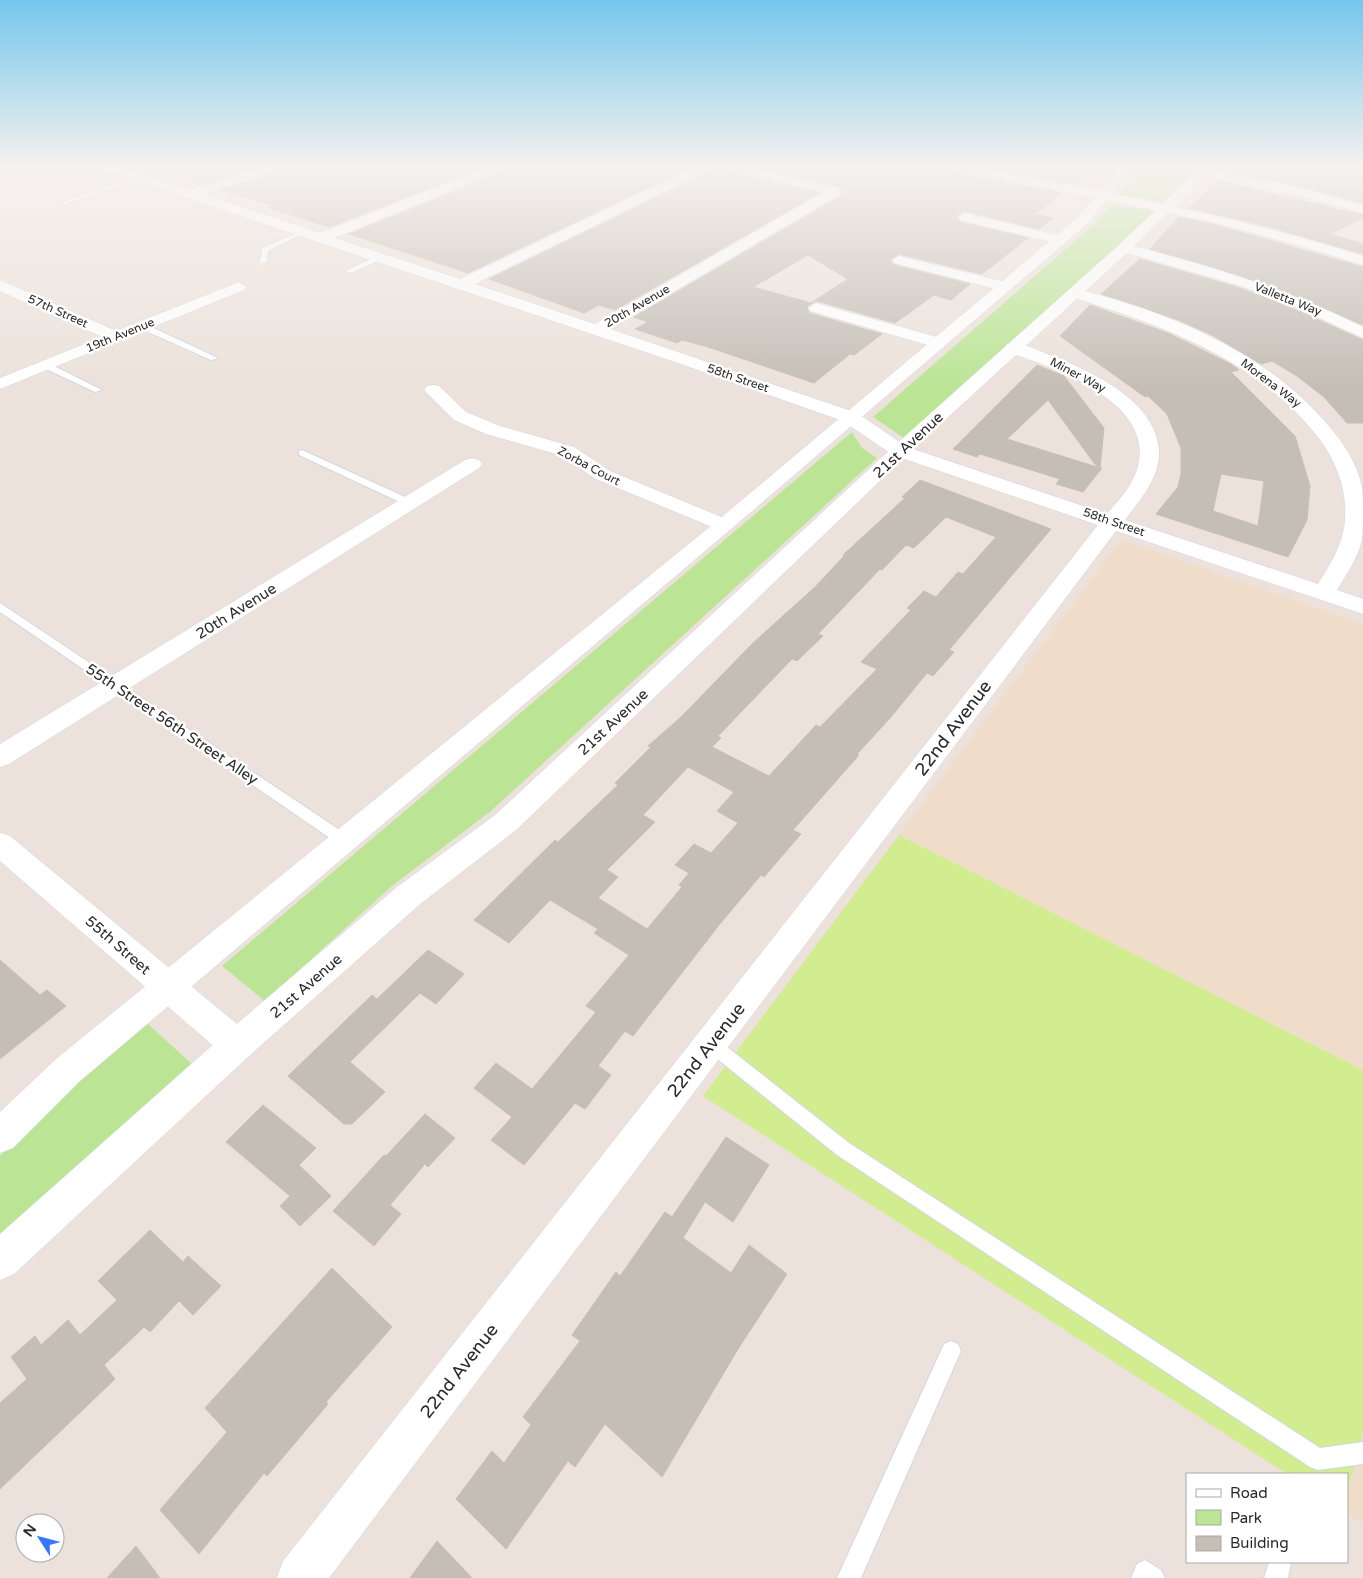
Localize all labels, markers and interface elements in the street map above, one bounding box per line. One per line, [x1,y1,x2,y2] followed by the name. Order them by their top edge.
[1252,279,1324,319] street label: Valletta Way
[602,282,672,330] street label: 20th Avenue
[26,292,91,331] street label: 57th Street
[84,315,157,355] street label: 19th Avenue
[1048,354,1109,396] street label: Miner Way
[1238,356,1304,411] street label: Morena Way
[705,361,771,395] street label: 58th Street
[869,408,947,482] street label: 21st Avenue
[555,444,623,489] street label: Zorba Court
[1081,505,1147,539] street label: 58th Street
[193,579,279,643] street label: 20th Avenue
[82,660,262,788] street label: 55th Street 56th Street Alley
[910,676,996,780] street label: 22nd Avenue
[574,685,652,759] street label: 21st Avenue
[82,912,154,978] street label: 55th Street
[266,950,346,1022] street label: 21st Avenue
[662,998,750,1102] street label: 22nd Avenue
[415,1319,503,1423] street label: 22nd Avenue
[1186,1473,1348,1563] legend
[1230,1484,1268,1502] text: Road
[1230,1509,1262,1527] text: Park
[15,1513,65,1563] north arrow
[20,1521,40,1540] text: N
[1230,1534,1289,1552] text: Building

